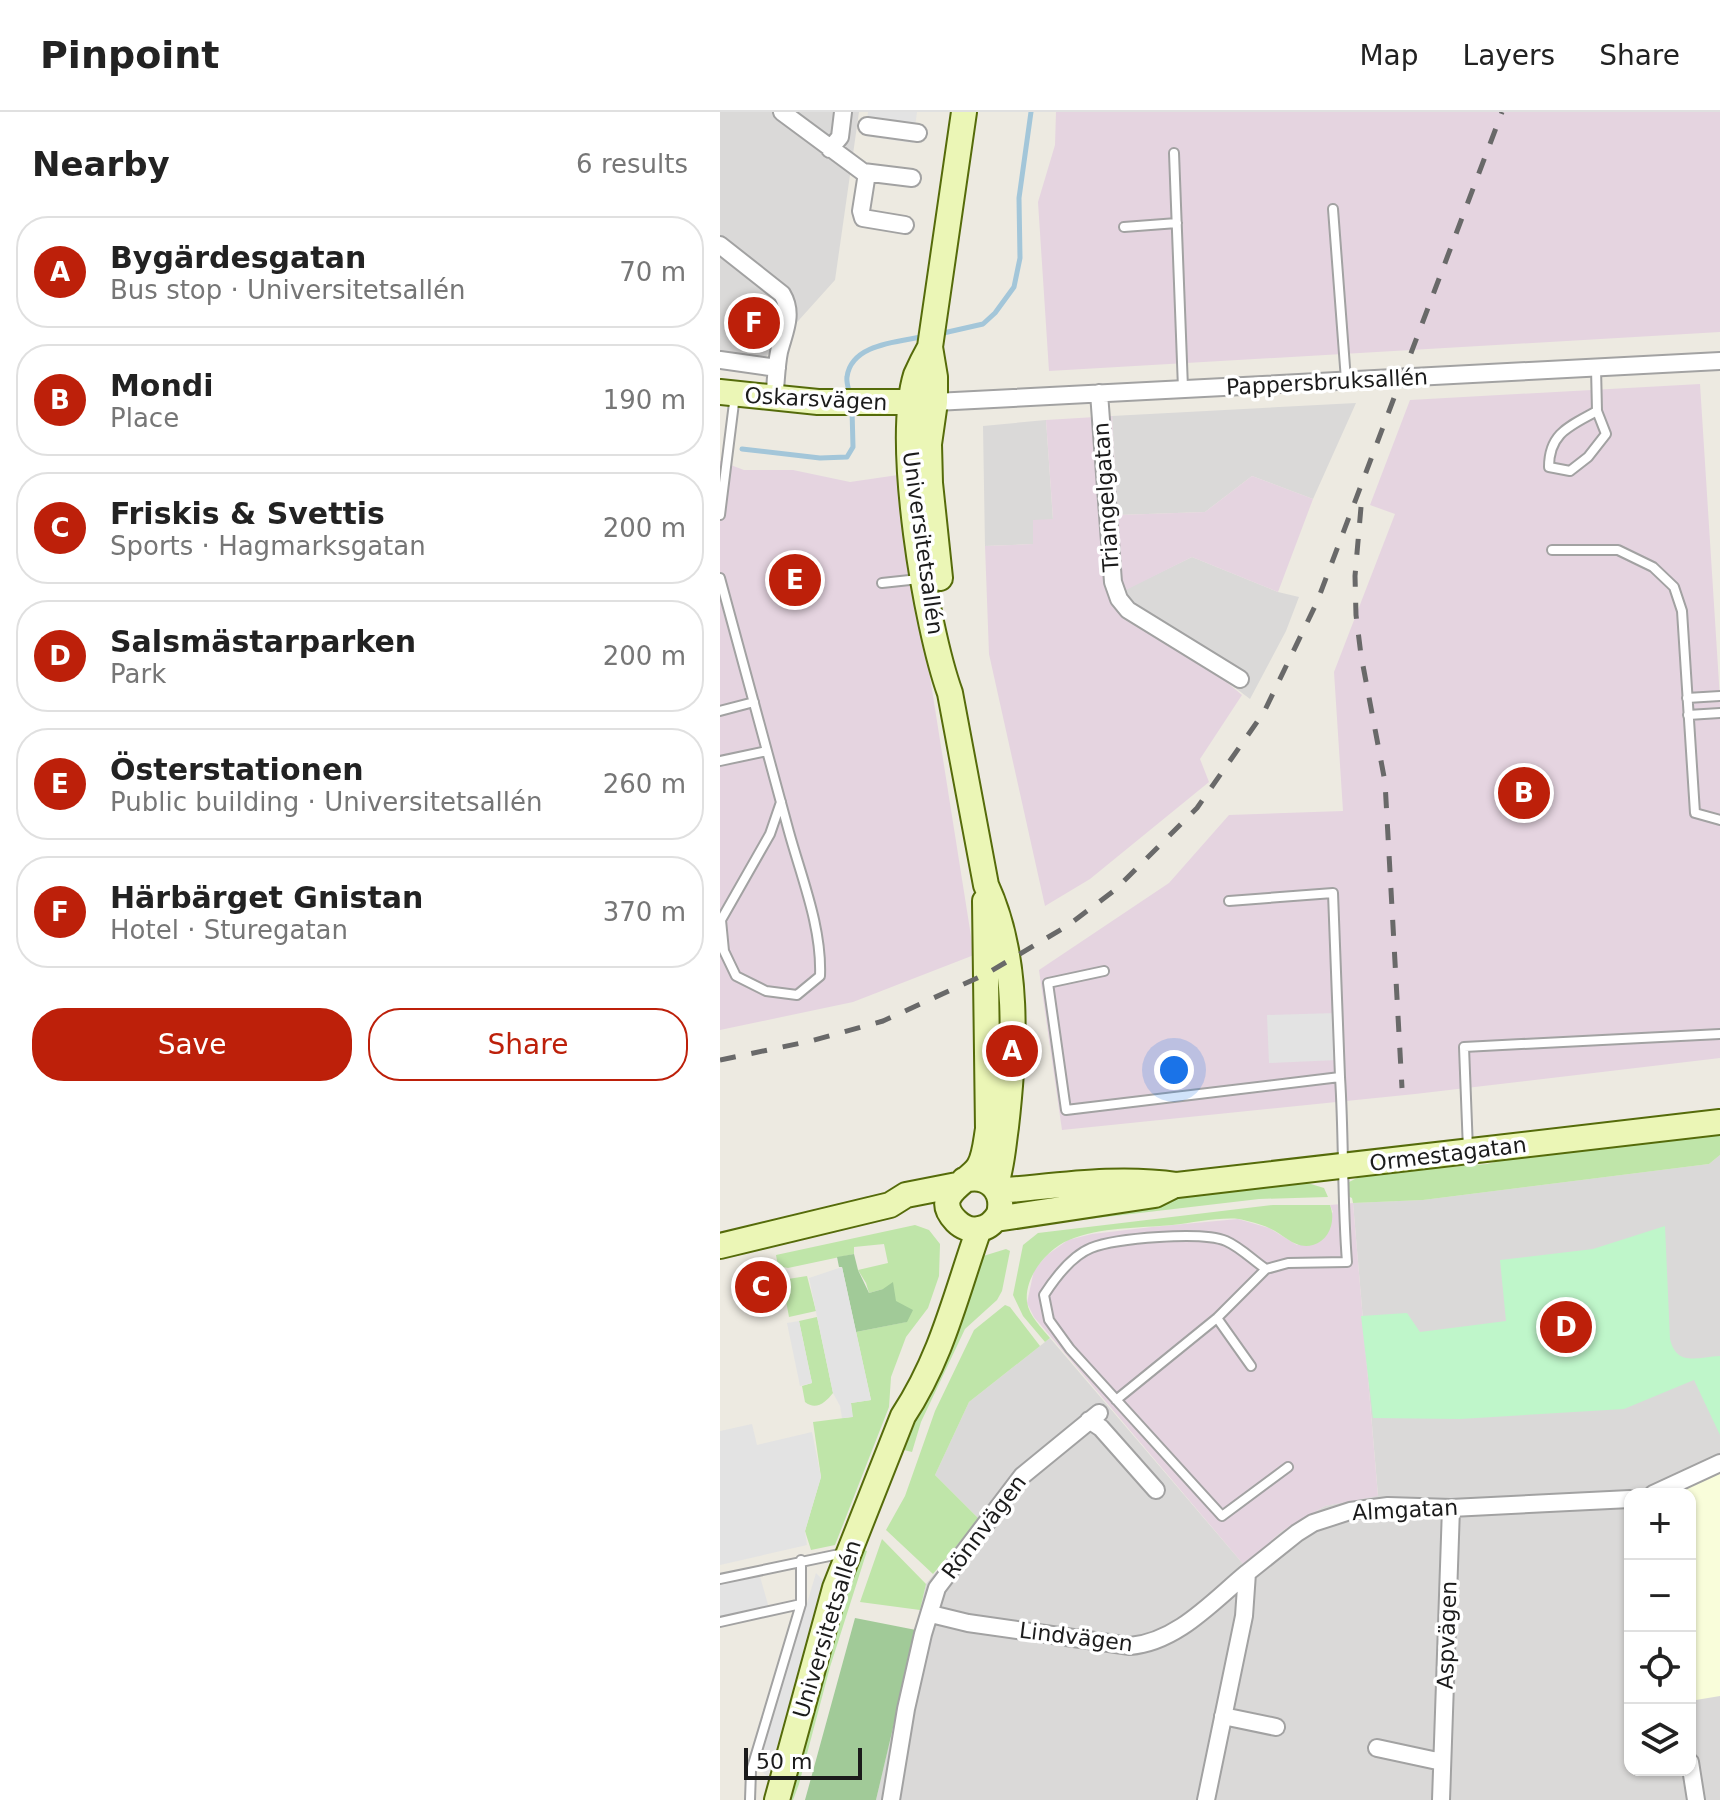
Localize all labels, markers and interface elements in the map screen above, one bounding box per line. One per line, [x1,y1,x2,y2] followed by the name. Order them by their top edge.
[40,33,219,77] text: Pinpoint
[1359,39,1419,72] text: Map
[1463,39,1555,72] text: Layers
[1599,39,1680,72] text: Share
[32,144,170,184] text: Nearby
[576,149,688,179] text: 6 results
[110,240,366,275] text: Bygärdesgatan
[50,257,70,287] text: A
[619,257,686,287] text: 70 m
[110,275,465,305] text: Bus stop · Universitetsallén
[728,293,780,353] pin: F
[1225,364,1429,400] street label: Pappersbruksallén
[110,368,214,403] text: Mondi
[744,383,888,415] street label: Oskarsvägen
[50,385,70,415] text: B
[603,385,686,415] text: 190 m
[110,403,179,433] text: Place
[1088,421,1124,574] street label: Triangelgatan
[898,450,948,636] street label: Universitetsallén
[110,496,385,531] text: Friskis & Svettis
[50,513,70,543] text: C
[603,513,686,543] text: 200 m
[110,531,426,561] text: Sports · Hagmarksgatan
[769,550,821,610] pin: E
[110,624,416,659] text: Salsmästarparken
[49,641,71,671] text: D
[603,641,686,671] text: 200 m
[110,659,166,689] text: Park
[110,752,364,787] text: Österstationen
[1498,763,1550,823] pin: B
[51,769,69,799] text: E
[603,769,686,799] text: 260 m
[110,787,543,817] text: Public building · Universitetsallén
[110,880,423,915] text: Härbärget Gnistan
[51,897,69,927] text: F
[603,897,686,927] text: 370 m
[110,915,348,945] text: Hotel · Sturegatan
[32,1008,352,1081] button: Save
[368,1008,688,1081] button: Share
[986,1021,1038,1081] pin: A
[1154,1050,1194,1090] your location
[1368,1132,1528,1176] street label: Ormestagatan
[735,1257,787,1317] pin: C
[1540,1297,1592,1357] pin: D
[937,1470,1031,1584] street label: Rönnvägen
[1624,1488,1696,1776] map controls
[1624,1488,1696,1560] button: +
[1351,1495,1459,1525] street label: Almgatan
[788,1537,866,1721] street label: Universitetsallén
[1624,1560,1696,1632] button: −
[1433,1580,1461,1690] street label: Aspvägen
[1018,1618,1134,1656] street label: Lindvägen
[1624,1632,1696,1704] button: locate
[1624,1704,1696,1776] button: layers
[744,1744,862,1780] scale bar
[756,1749,812,1774] text: 50 m

